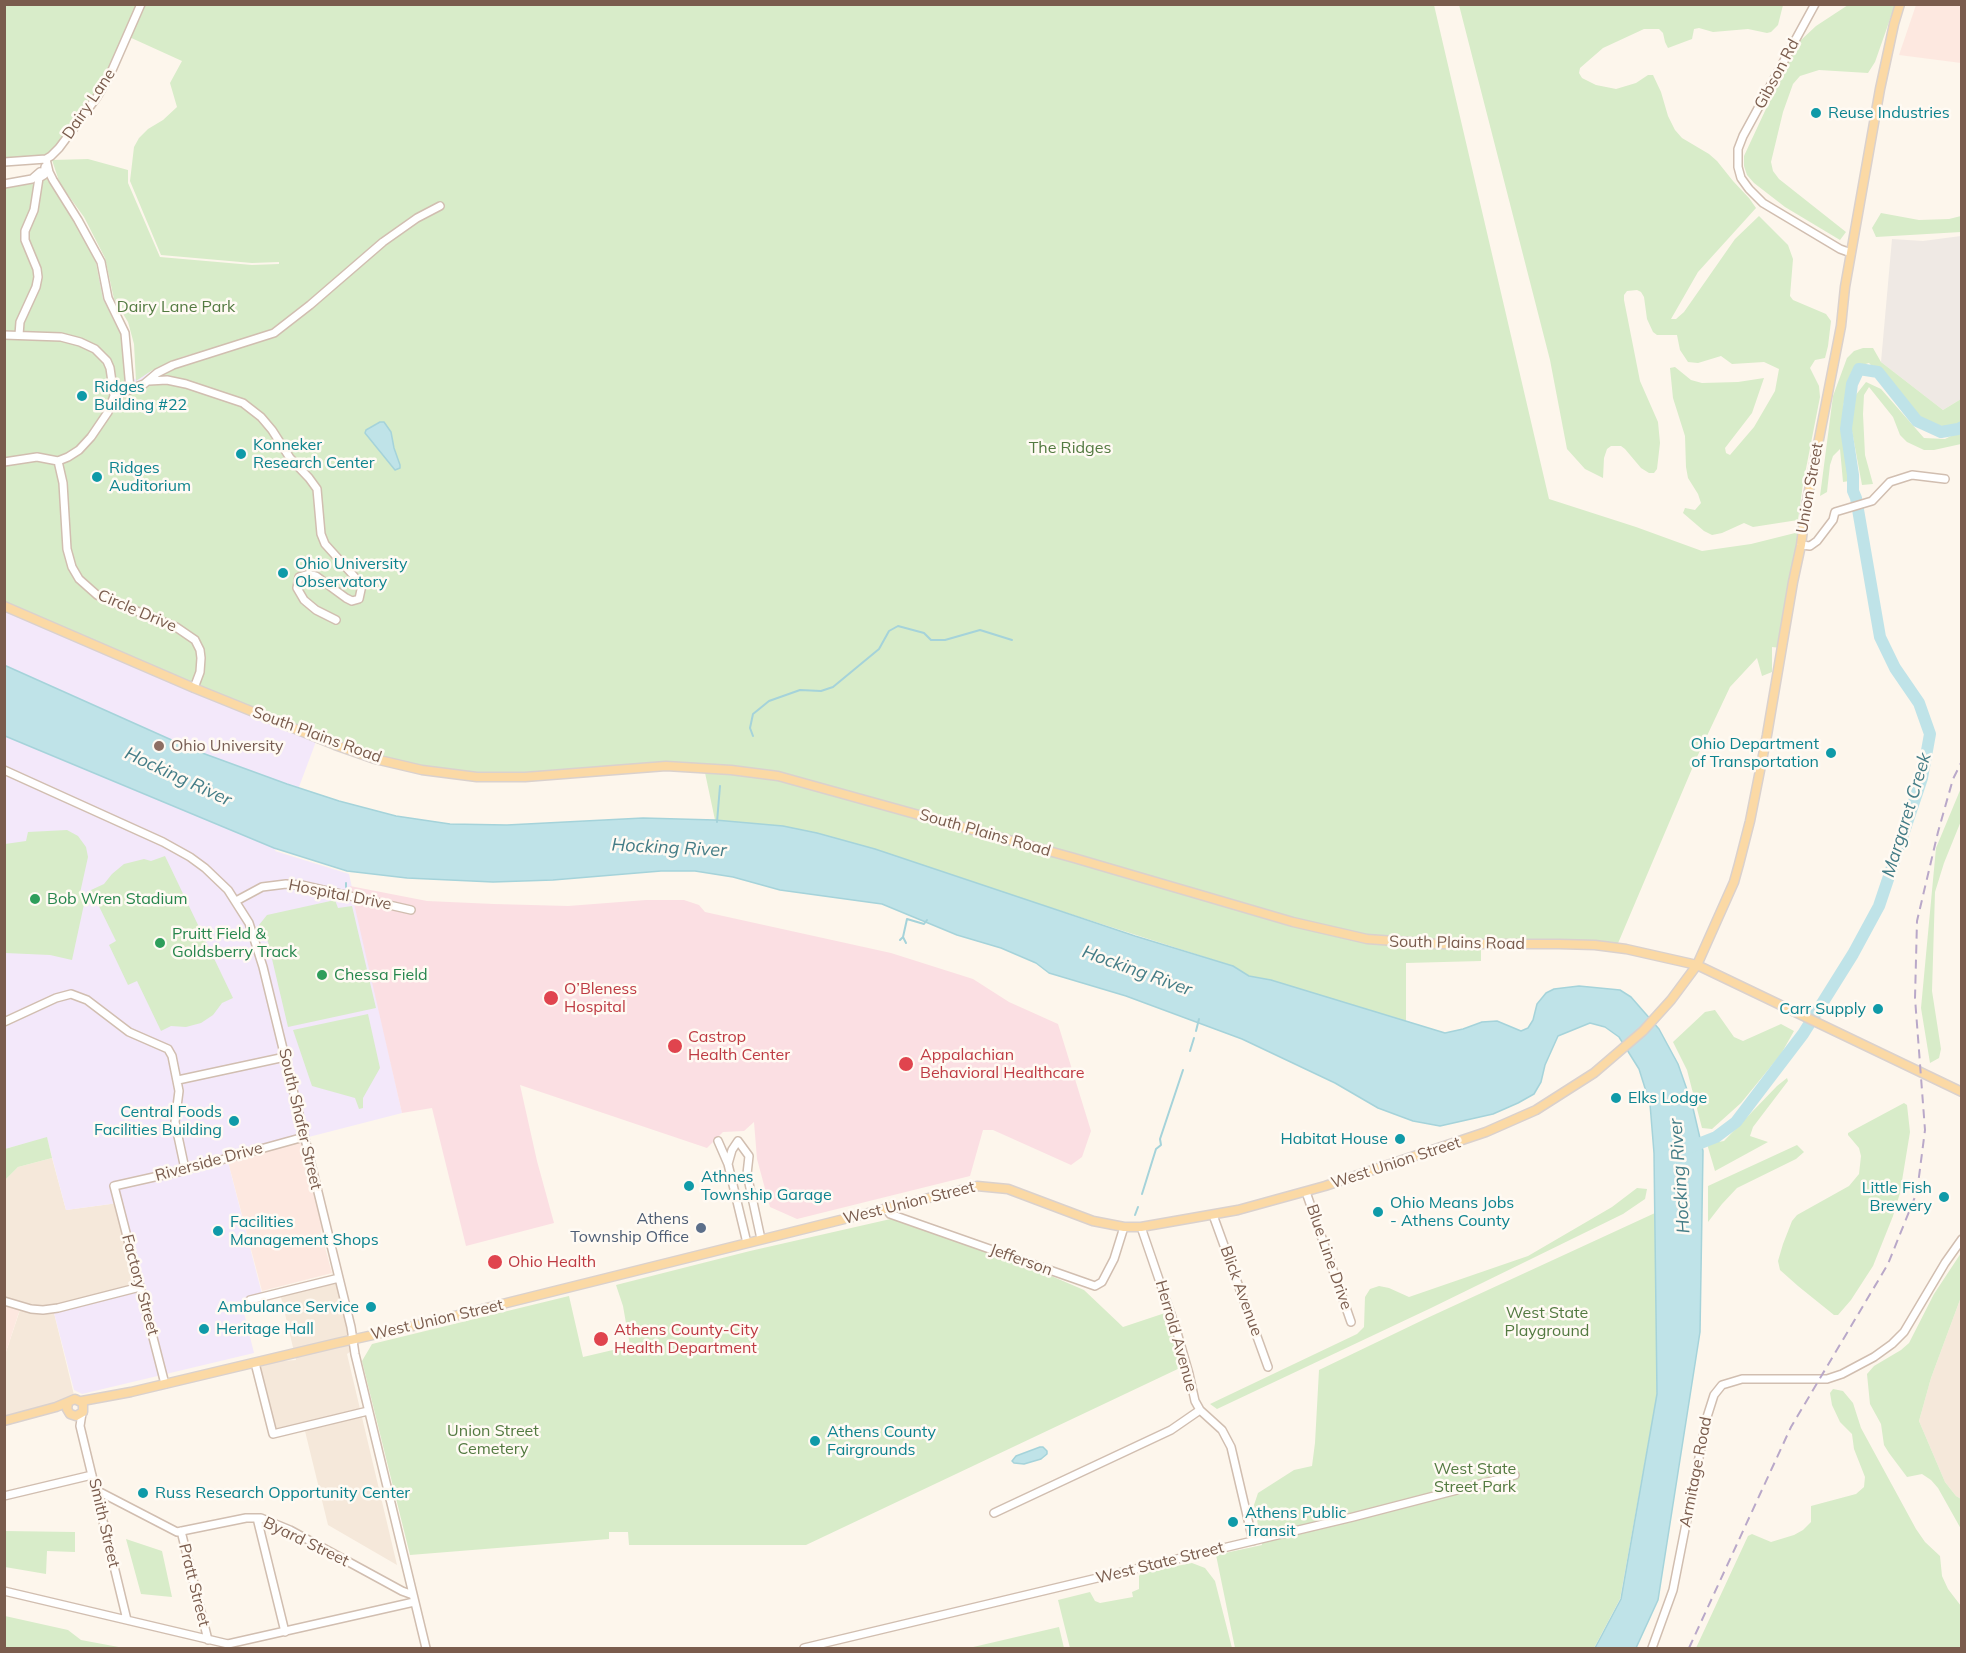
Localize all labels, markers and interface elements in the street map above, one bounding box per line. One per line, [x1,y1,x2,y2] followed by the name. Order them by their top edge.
[1751,36,1803,112] street label: Gibson Rd
[58,65,120,143] street label: Dairy Lane
[1828,103,1950,123] place label: Reuse Industries
[1809,106,1823,120] marker: Reuse Industries
[117,297,235,317] park label: Dairy Lane Park
[94,377,187,415] place label: Ridges Building #22
[75,389,89,403] marker: Ridges Building #22
[253,435,375,473] place label: Konneker Research Center
[1029,438,1111,458] park label: The Ridges
[1793,441,1827,535] street label: Union Street
[234,447,248,461] marker: Konneker Research Center
[109,458,191,496] place label: Ridges Auditorium
[90,470,104,484] marker: Ridges Auditorium
[295,554,407,592] place label: Ohio University Observatory
[276,566,290,580] marker: Ohio University Observatory
[95,586,179,636] street label: Circle Drive
[250,703,384,767] street label: South Plains Road
[1691,734,1819,772] place label: Ohio Department of Transportation
[171,736,283,756] place label: Ohio University
[152,739,166,753] marker: Ohio University
[121,743,235,811] water label: Hocking River
[1824,746,1838,760] marker: Ohio Department of Transportation
[1878,750,1936,880] water label: Margaret Creek
[917,805,1053,861] street label: South Plains Road
[611,834,727,862] water label: Hocking River
[287,876,393,914] street label: Hospital Drive
[47,889,187,909] place label: Bob Wren Stadium
[28,892,42,906] marker: Bob Wren Stadium
[172,924,297,962] place label: Pruitt Field & Goldsberry Track
[1389,932,1525,954] street label: South Plains Road
[153,936,167,950] marker: Pruitt Field & Goldsberry Track
[1079,941,1195,1001] water label: Hocking River
[334,965,428,985] place label: Chessa Field
[315,968,329,982] marker: Chessa Field
[564,979,637,1017] place label: O’Bleness Hospital
[542,989,560,1007] marker: O’Bleness Hospital
[1779,999,1866,1019] place label: Carr Supply
[1871,1002,1885,1016] marker: Carr Supply
[688,1027,790,1065] place label: Castrop Health Center
[666,1037,684,1055] marker: Castrop Health Center
[920,1045,1084,1083] place label: Appalachian Behavioral Healthcare
[274,1046,326,1192] street label: South Shafer Street
[897,1055,915,1073] marker: Appalachian Behavioral Healthcare
[1628,1088,1707,1108] place label: Elks Lodge
[1609,1091,1623,1105] marker: Elks Lodge
[94,1102,222,1140] place label: Central Foods Facilities Building
[227,1114,241,1128] marker: Central Foods Facilities Building
[1665,1118,1695,1234] water label: Hocking River
[1280,1129,1388,1149] place label: Habitat House
[1393,1132,1407,1146] marker: Habitat House
[1329,1133,1463,1193] street label: West Union Street
[153,1138,265,1186] street label: Riverside Drive
[701,1167,832,1205] place label: Athnes Township Garage
[841,1177,977,1229] street label: West Union Street
[1862,1178,1932,1216] place label: Little Fish Brewery
[682,1179,696,1193] marker: Athnes Township Garage
[1937,1190,1951,1204] marker: Little Fish Brewery
[1390,1193,1514,1231] place label: Ohio Means Jobs - Athens County
[1302,1202,1356,1312] street label: Blue Line Drive
[1371,1205,1385,1219] marker: Ohio Means Jobs - Athens County
[570,1209,689,1247] place label: Athens Township Office
[230,1212,379,1250] place label: Facilities Management Shops
[694,1221,708,1235] marker: Athens Township Office
[211,1224,225,1238] marker: Facilities Management Shops
[117,1232,163,1338] street label: Factory Street
[987,1240,1055,1280] street label: Jefferson
[1216,1243,1266,1339] street label: Blick Avenue
[508,1252,596,1272] place label: Ohio Health
[486,1253,504,1271] marker: Ohio Health
[1151,1278,1201,1394] street label: Herrold Avenue
[369,1295,505,1345] street label: West Union Street
[217,1297,359,1317] place label: Ambulance Service
[364,1300,378,1314] marker: Ambulance Service
[1505,1303,1589,1341] park label: West State Playground
[216,1319,314,1339] place label: Heritage Hall
[614,1320,759,1358] place label: Athens County-City Health Department
[197,1322,211,1336] marker: Heritage Hall
[592,1330,610,1348] marker: Athens County-City Health Department
[1676,1415,1716,1529] street label: Armitage Road
[447,1421,539,1459] park label: Union Street Cemetery
[827,1422,936,1460] place label: Athens County Fairgrounds
[808,1434,822,1448] marker: Athens County Fairgrounds
[1434,1459,1516,1497] park label: West State Street Park
[84,1476,124,1570] street label: Smith Street
[155,1483,410,1503] place label: Russ Research Opportunity Center
[136,1486,150,1500] marker: Russ Research Opportunity Center
[1245,1503,1346,1541] place label: Athens Public Transit
[260,1513,352,1571] street label: Byard Street
[1226,1515,1240,1529] marker: Athens Public Transit
[1094,1538,1226,1588] street label: West State Street
[174,1541,214,1629] street label: Pratt Street

